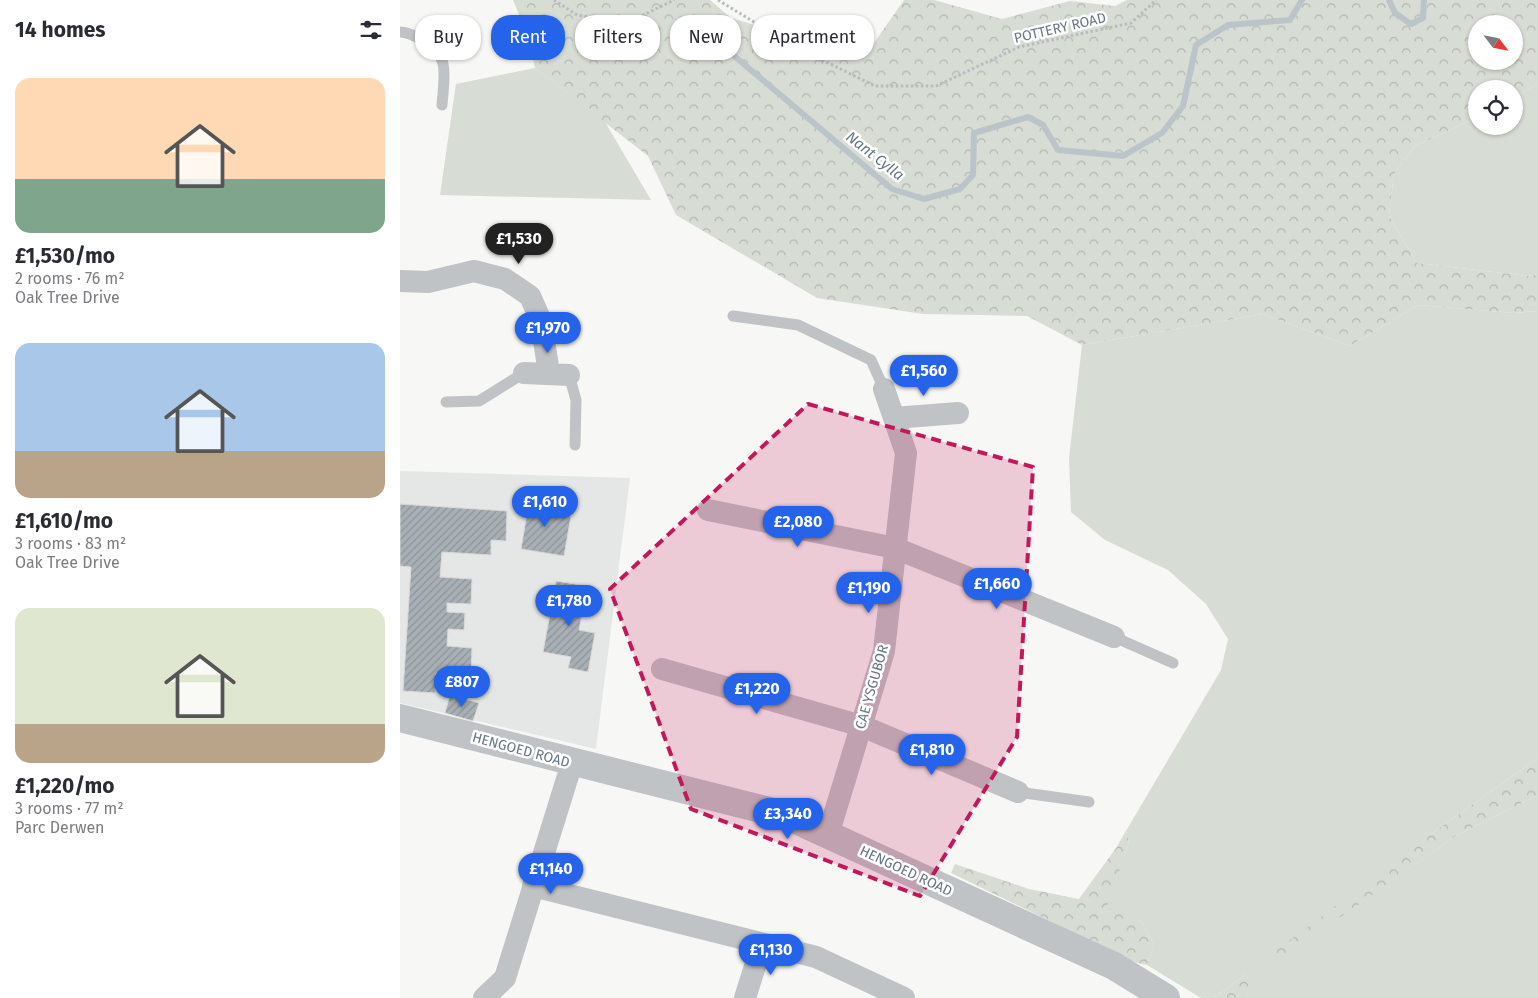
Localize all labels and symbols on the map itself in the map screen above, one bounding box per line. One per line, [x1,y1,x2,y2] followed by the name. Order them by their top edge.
[1012,9,1108,47] street label: POTTERY ROAD
[1468,15,1522,70] north arrow
[842,128,908,184] water label: Nant Cylla
[478,222,560,265] pin: £1,530
[507,312,589,354] pin: £1,970
[883,354,965,397] pin: £1,560
[504,486,586,528] pin: £1,610
[757,506,839,548] pin: £2,080
[956,568,1038,610] pin: £1,660
[828,572,910,614] pin: £1,190
[528,584,610,627] pin: £1,780
[852,642,892,731] street label: CAE YSGUBOR
[432,666,492,708] pin: £807
[716,672,798,715] pin: £1,220
[470,729,572,771] street label: HENGOED ROAD
[891,734,973,776] pin: £1,810
[747,798,829,840] pin: £3,340
[857,842,955,900] street label: HENGOED ROAD
[510,852,592,895] pin: £1,140
[730,934,812,976] pin: £1,130

